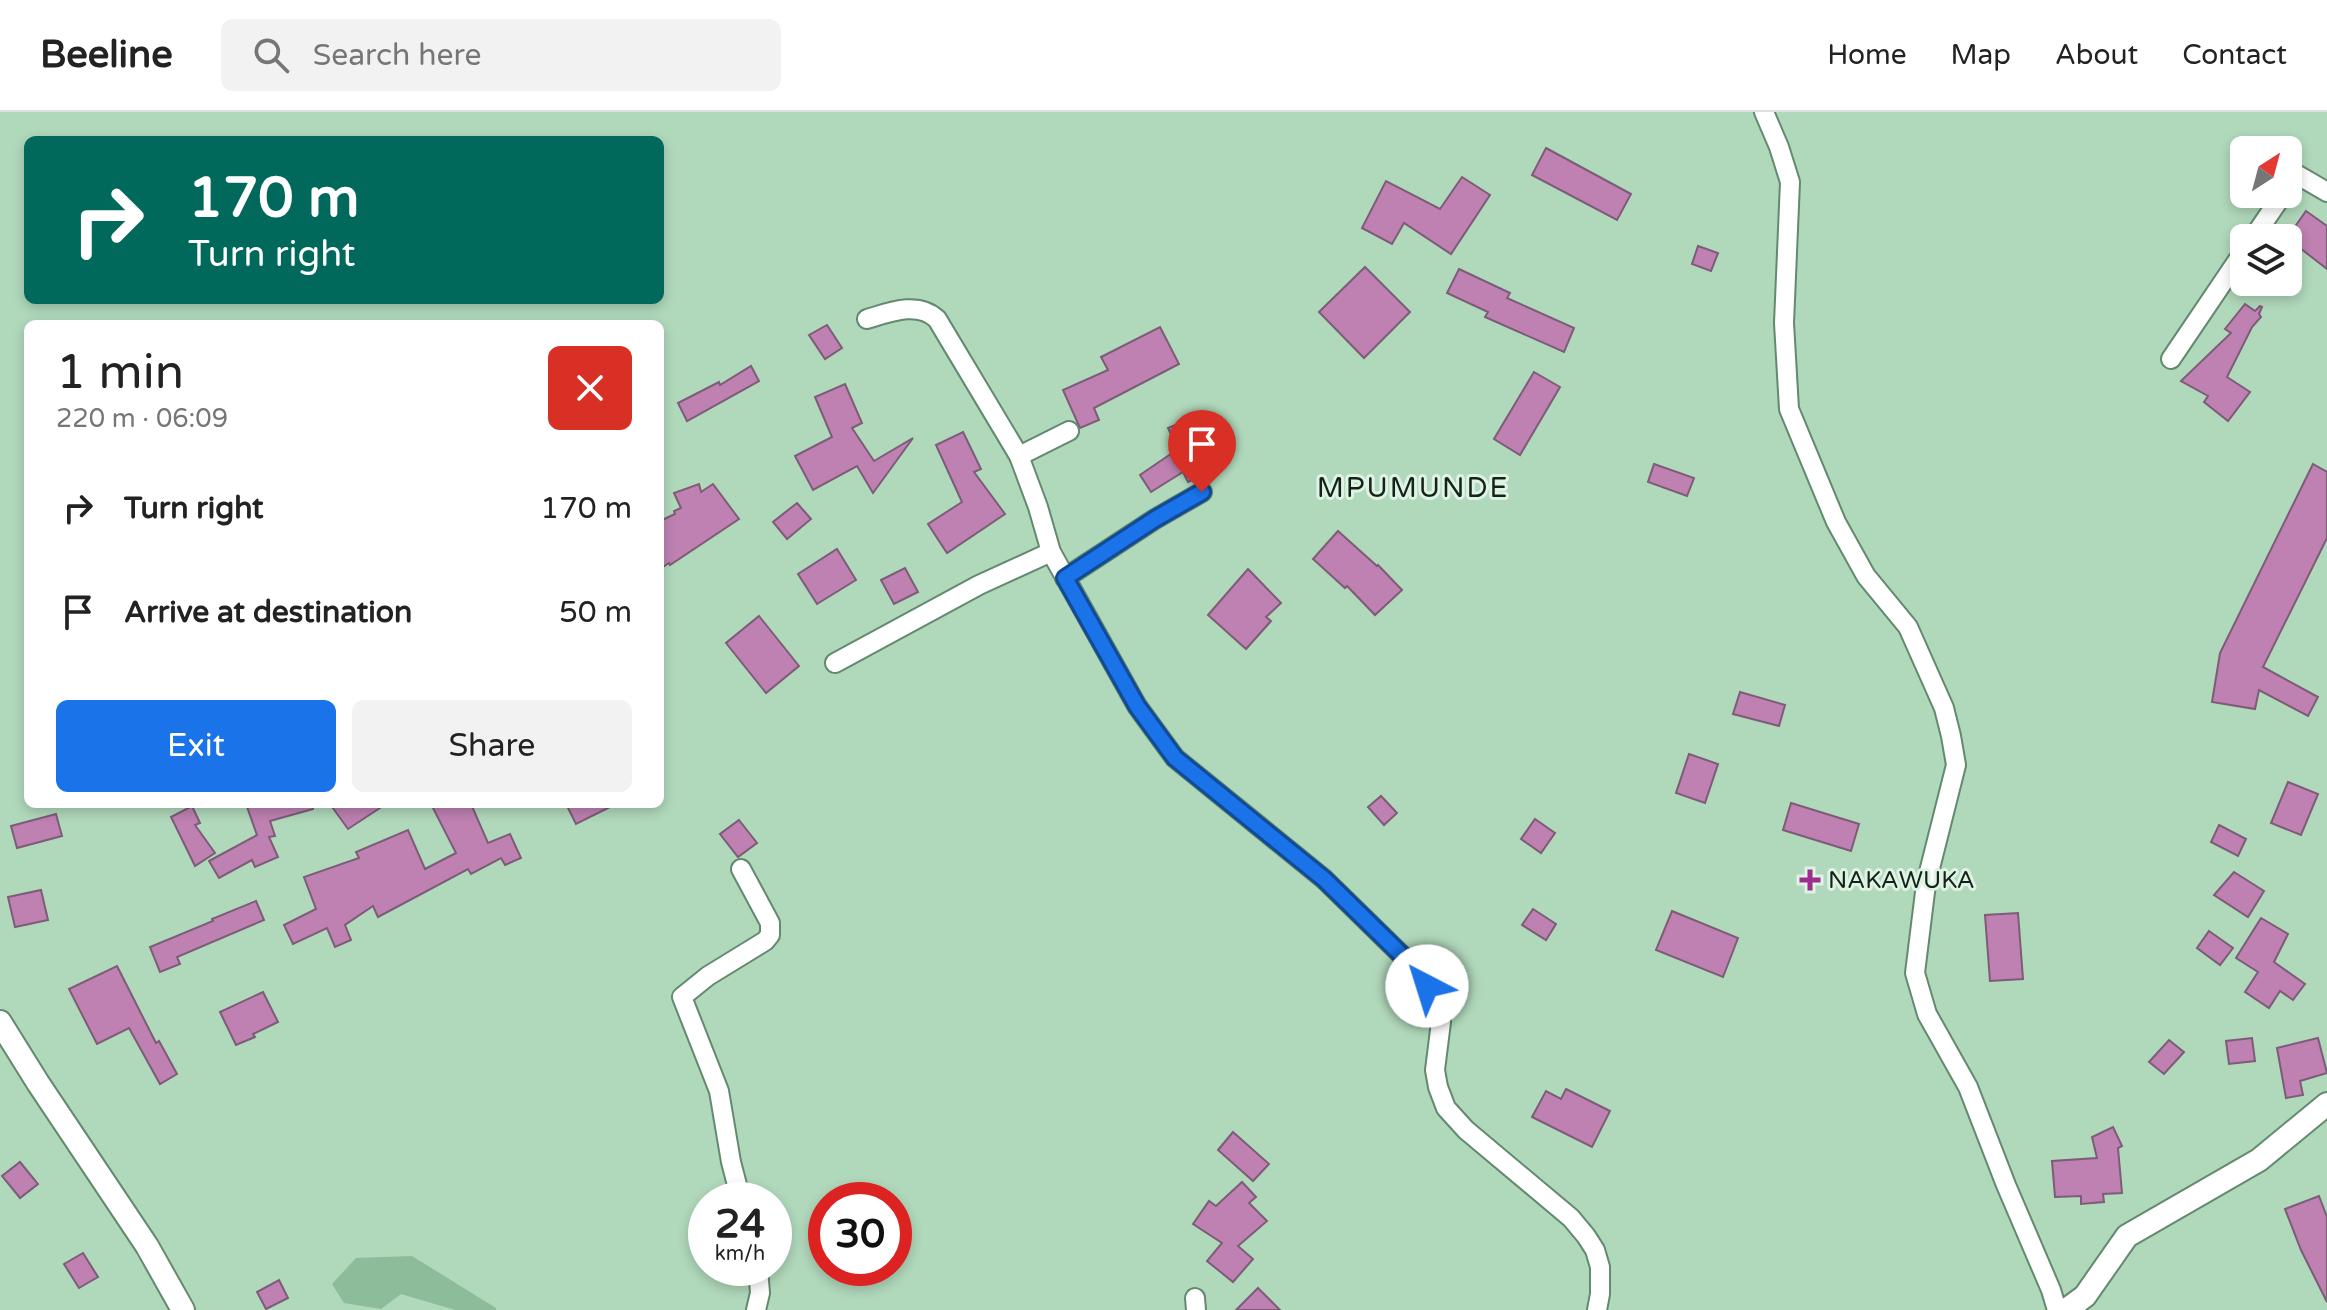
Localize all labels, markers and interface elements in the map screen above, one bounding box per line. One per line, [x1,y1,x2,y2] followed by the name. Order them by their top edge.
[221,19,781,91] search box
[40,32,173,78] text: Beeline
[249,33,293,77] icon: search
[313,37,481,74] text: Search here
[1827,38,1907,72] text: Home
[1951,38,2011,72] text: Map
[2055,38,2138,72] text: About
[2182,38,2287,72] text: Contact
[2230,136,2302,208] north arrow
[2230,136,2302,296] map controls
[188,165,359,232] text: 170 m
[56,168,160,272] icon: right
[2230,224,2302,296] button: layers
[188,233,355,276] text: Turn right
[56,344,184,402] text: 1 min
[548,346,632,430] button: close
[56,403,228,434] text: 220 m · 06:09
[1168,410,1236,492] pin
[1180,422,1224,466] icon: arrive
[1317,471,1509,505] district label: MPUMUNDE
[56,486,100,530] icon: right
[124,490,264,527] text: Turn right
[540,490,632,527] text: 170 m
[56,590,100,634] icon: arrive
[124,594,412,631] text: Arrive at destination
[559,594,632,631] text: 50 m
[56,700,336,792] button: Exit
[352,700,632,792] button: Share
[1828,866,1975,895] place label: NAKAWUKA
[1799,869,1821,891] marker: NAKAWUKA
[1385,944,1469,1028] position arrow
[808,1182,912,1286] speed limit sign: 30
[715,1200,765,1248] text: 24
[715,1242,765,1266] text: km/h

